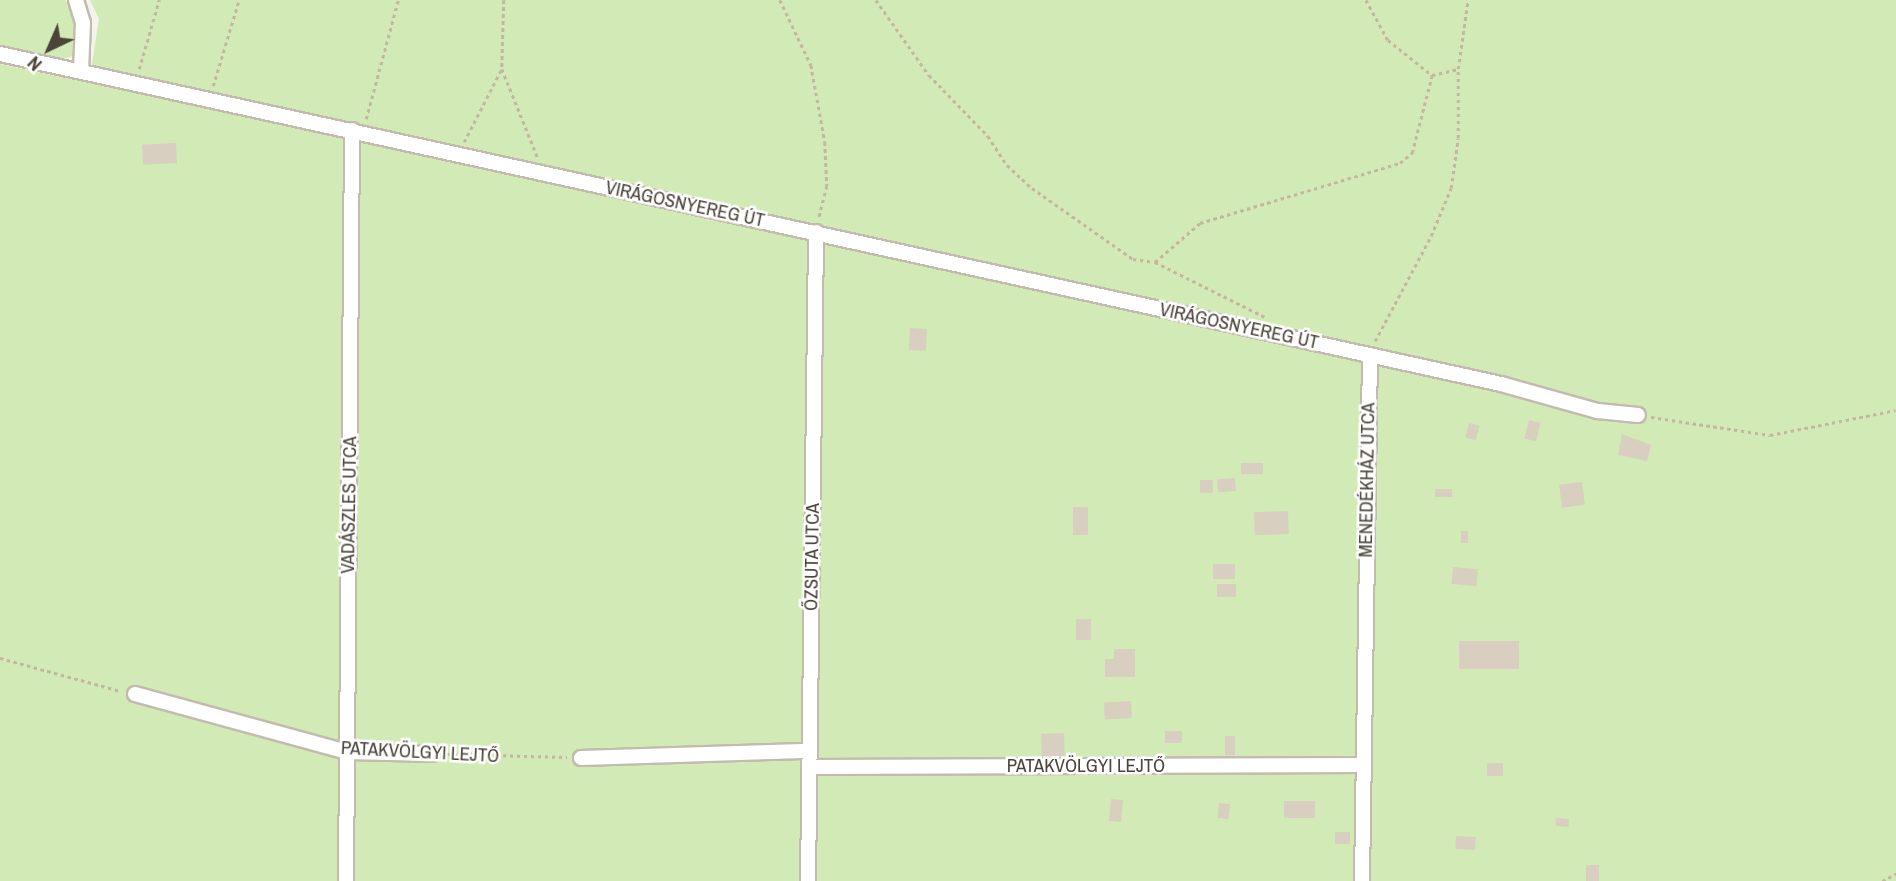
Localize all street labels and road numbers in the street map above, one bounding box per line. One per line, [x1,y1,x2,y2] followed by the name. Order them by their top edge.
[603,176,767,232] street label: VIRÁGOSNYEREG ÚT
[1157,298,1321,354] street label: VIRÁGOSNYEREG ÚT
[1354,402,1380,558] street label: MENEDÉKHÁZ UTCA
[336,436,362,574] street label: VADÁSZLES UTCA
[800,502,824,612] street label: ŐZSUTA UTCA
[340,736,500,768] street label: PATAKVÖLGYI LEJTŐ
[1007,755,1165,777] street label: PATAKVÖLGYI LEJTŐ

